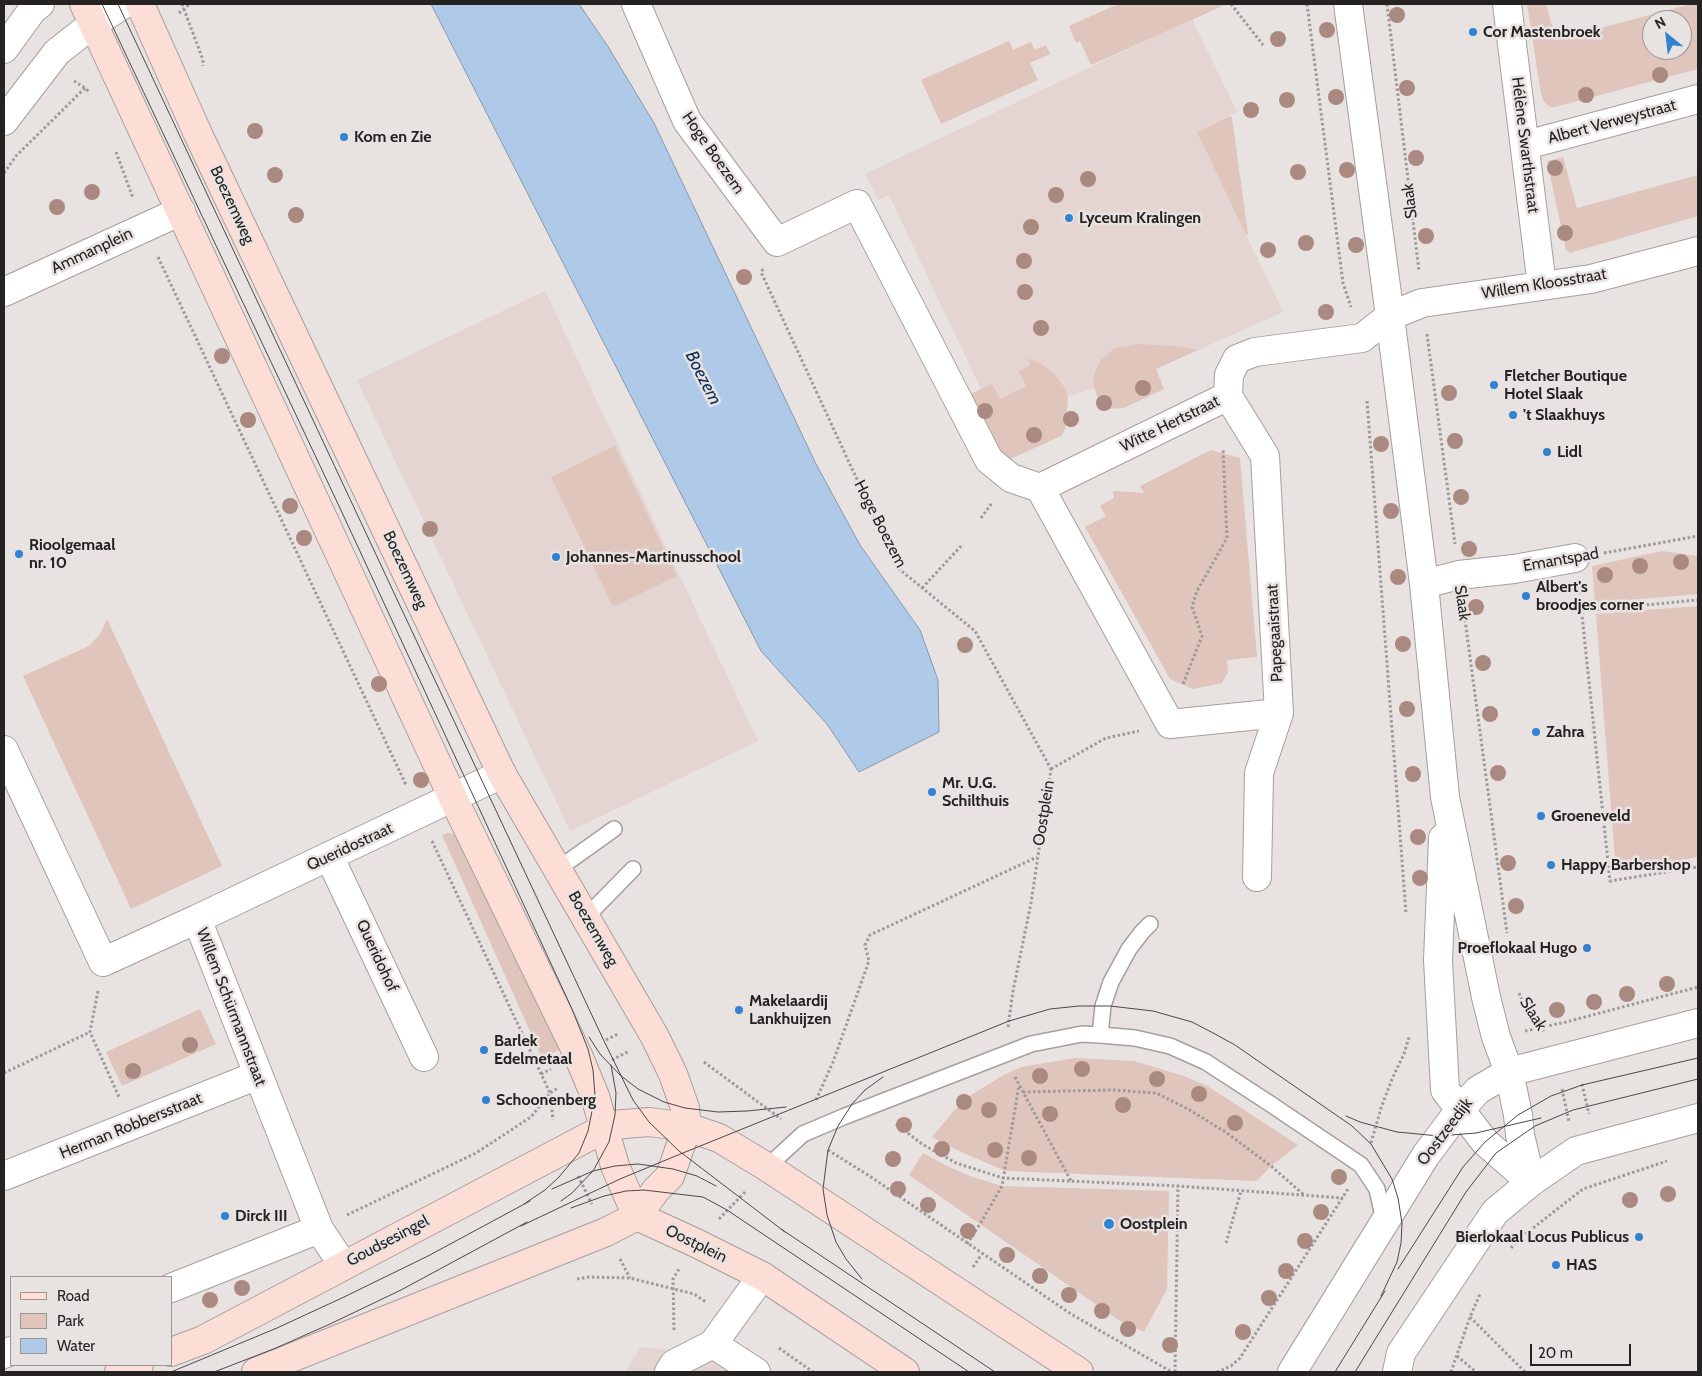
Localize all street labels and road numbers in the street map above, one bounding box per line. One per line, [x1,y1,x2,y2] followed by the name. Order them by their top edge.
[1507,76,1543,214] street label: Hélène Swarthstraat
[1546,96,1678,148] street label: Albert Verweystraat
[678,108,748,198] street label: Hoge Boezem
[206,163,258,247] street label: Boezemweg
[1398,182,1422,220] street label: Slaak
[48,224,136,278] street label: Ammanplein
[1480,265,1608,303] street label: Willem Kloosstraat
[1117,392,1223,456] street label: Witte Hertstraat
[850,477,910,571] street label: Hoge Boezem
[379,528,431,612] street label: Boezemweg
[1522,544,1600,576] street label: Emantspad
[1263,584,1287,682] street label: Papegaaistraat
[1450,584,1474,622] street label: Slaak
[1029,779,1059,847] street label: Oostplein
[304,819,396,875] street label: Queridostraat
[564,888,622,970] street label: Boezemweg
[352,917,402,995] street label: Queridohof
[192,925,270,1089] street label: Willem Schürmannstraat
[1515,994,1551,1034] street label: Slaak
[57,1089,205,1163] street label: Herman Robbersstraat
[1413,1094,1477,1170] street label: Oostzeedijk
[344,1211,432,1271] street label: Goudsesingel
[662,1221,730,1267] street label: Oostplein

